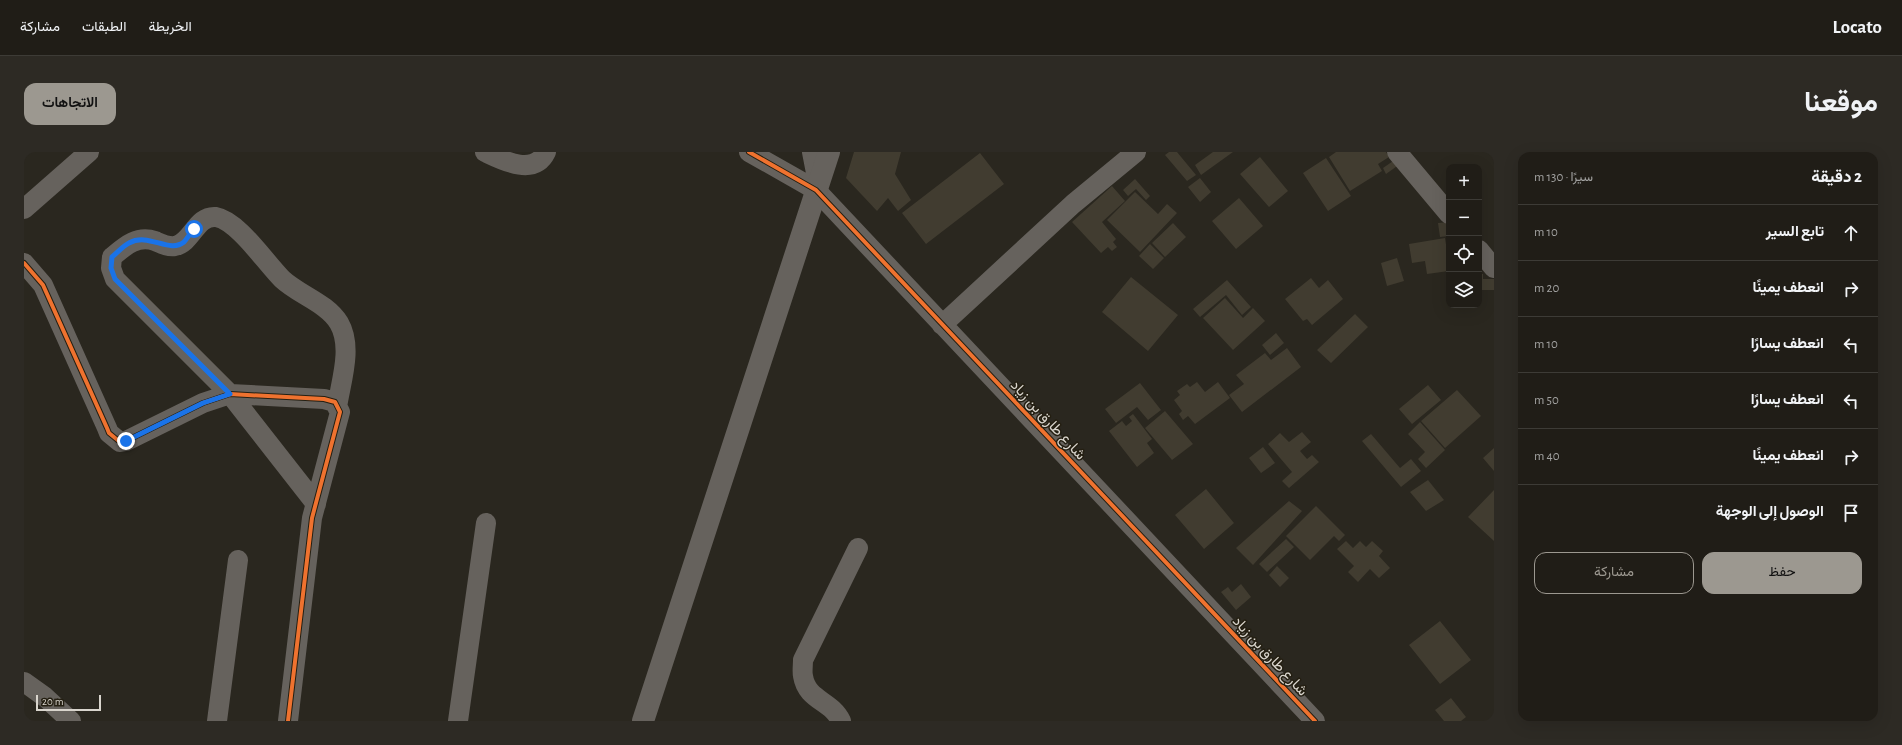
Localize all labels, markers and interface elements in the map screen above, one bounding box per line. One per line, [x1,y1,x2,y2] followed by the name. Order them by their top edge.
[1833,18,1882,37] text: Locato
[20,20,60,34] text: مشاركة
[82,20,126,34] text: الطبقات
[148,20,192,34] text: الخريطة
[24,83,116,125] button: الاتجاهات
[1804,89,1878,117] text: موقعنا
[1446,164,1482,308] map controls
[1446,164,1482,200] button: +
[1811,168,1862,185] text: 2 دقيقة
[1534,171,1593,184] text: سيرًا · 130 m
[1446,200,1482,236] button: −
[185,220,203,238] route start
[1840,222,1862,244] icon: ahead
[1766,224,1824,239] text: تابع السير
[1534,226,1558,239] text: 10 m
[1446,236,1482,272] button: locate
[1446,272,1482,308] button: layers
[1840,278,1862,300] icon: right
[1753,280,1824,295] text: انعطف يمينًا
[1534,282,1559,295] text: 20 m
[1840,334,1862,356] icon: left
[1751,336,1824,351] text: انعطف يسارًا
[1534,338,1558,351] text: 10 m
[1005,377,1089,465] street label: شارع طارق بن زياد
[1840,390,1862,412] icon: left
[1751,392,1824,407] text: انعطف يسارًا
[1534,394,1559,407] text: 50 m
[117,432,135,450] route end
[1840,446,1862,468] icon: right
[1753,448,1824,463] text: انعطف يمينًا
[1534,450,1560,463] text: 40 m
[1840,502,1862,524] icon: arrive
[1716,504,1824,519] text: الوصول إلى الوجهة
[1534,552,1694,594] button: مشاركة
[1702,552,1862,594] button: حفظ
[1227,613,1311,701] street label: شارع طارق بن زياد
[36,693,101,712] scale bar
[42,696,63,707] text: 20 m

